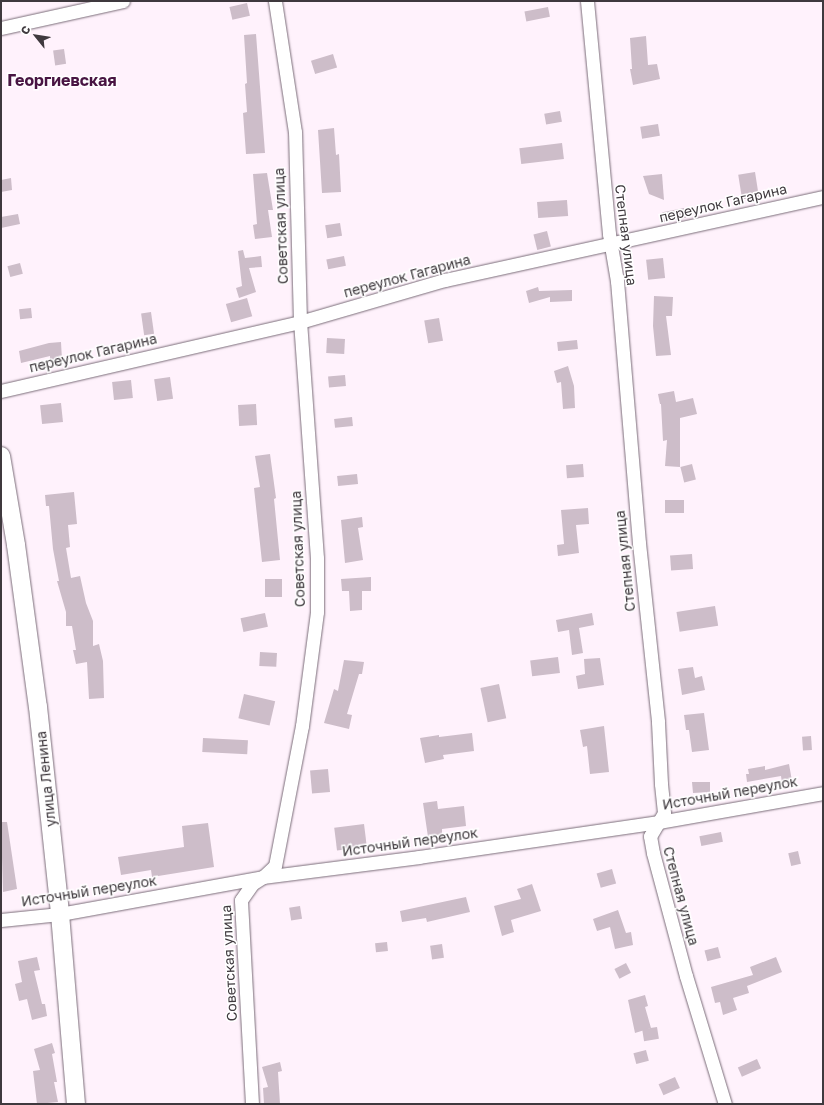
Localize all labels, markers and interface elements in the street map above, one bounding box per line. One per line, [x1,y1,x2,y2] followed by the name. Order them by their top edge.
[16,16,56,56] north arrow
[18,23,33,36] text: С
[7,70,117,90] district label: Георгиевская
[271,168,291,284] street label: Советская улица
[657,180,789,226] street label: переулок Гагарина
[611,184,641,286] street label: Степная улица
[342,251,472,301] street label: переулок Гагарина
[27,330,159,376] street label: переулок Гагарина
[288,491,308,607] street label: Советская улица
[611,510,639,612] street label: Степная улица
[33,730,59,828] street label: улица Ленина
[661,773,799,813] street label: Источный переулок
[341,824,479,860] street label: Источный переулок
[660,845,702,947] street label: Степная улица
[20,872,158,910] street label: Источный переулок
[218,904,240,1022] street label: Советская улица

